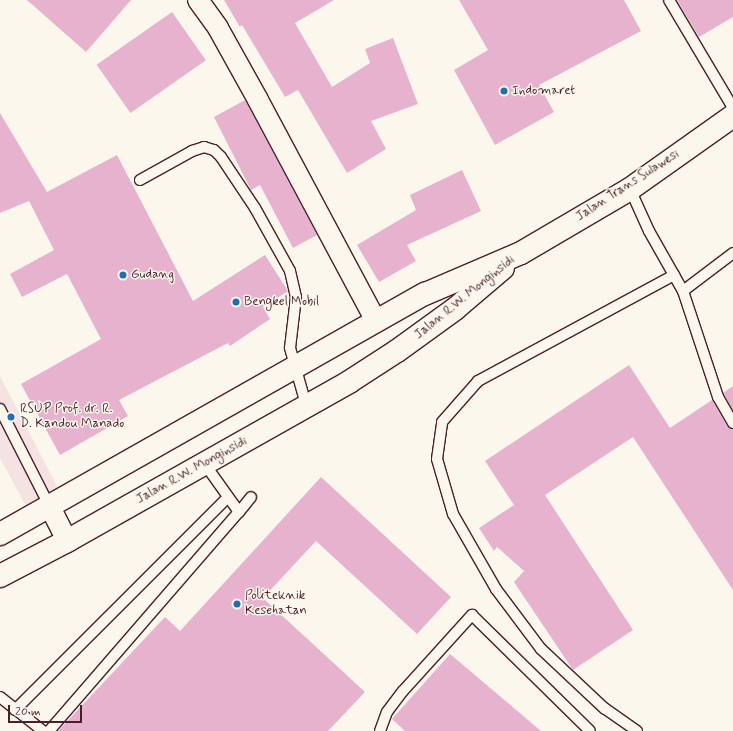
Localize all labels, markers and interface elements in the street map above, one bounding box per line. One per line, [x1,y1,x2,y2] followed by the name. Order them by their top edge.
[512,83,575,99] place label: Indomaret
[499,86,509,96] marker: Indomaret
[572,146,684,226] street label: Jalan Trans Sulawesi
[412,253,518,343] street label: Jalan R.W. Monginsidi
[131,267,174,283] place label: Gudang
[118,270,128,280] marker: Gudang
[244,294,321,310] place label: Bengkel Mobil
[231,297,241,307] marker: Bengkel Mobil
[20,402,124,433] place label: RSUP Prof. dr. R. D. Kandou Manado
[5,411,17,423] marker: RSUP Prof. dr. R. D. Kandou Manado
[134,434,250,508] street label: Jalan R.W. Monginsidi
[245,589,307,620] place label: Politeknik Kesehatan
[232,599,242,609] marker: Politeknik Kesehatan
[10,697,84,723] scale bar
[15,704,41,720] text: 20 m

